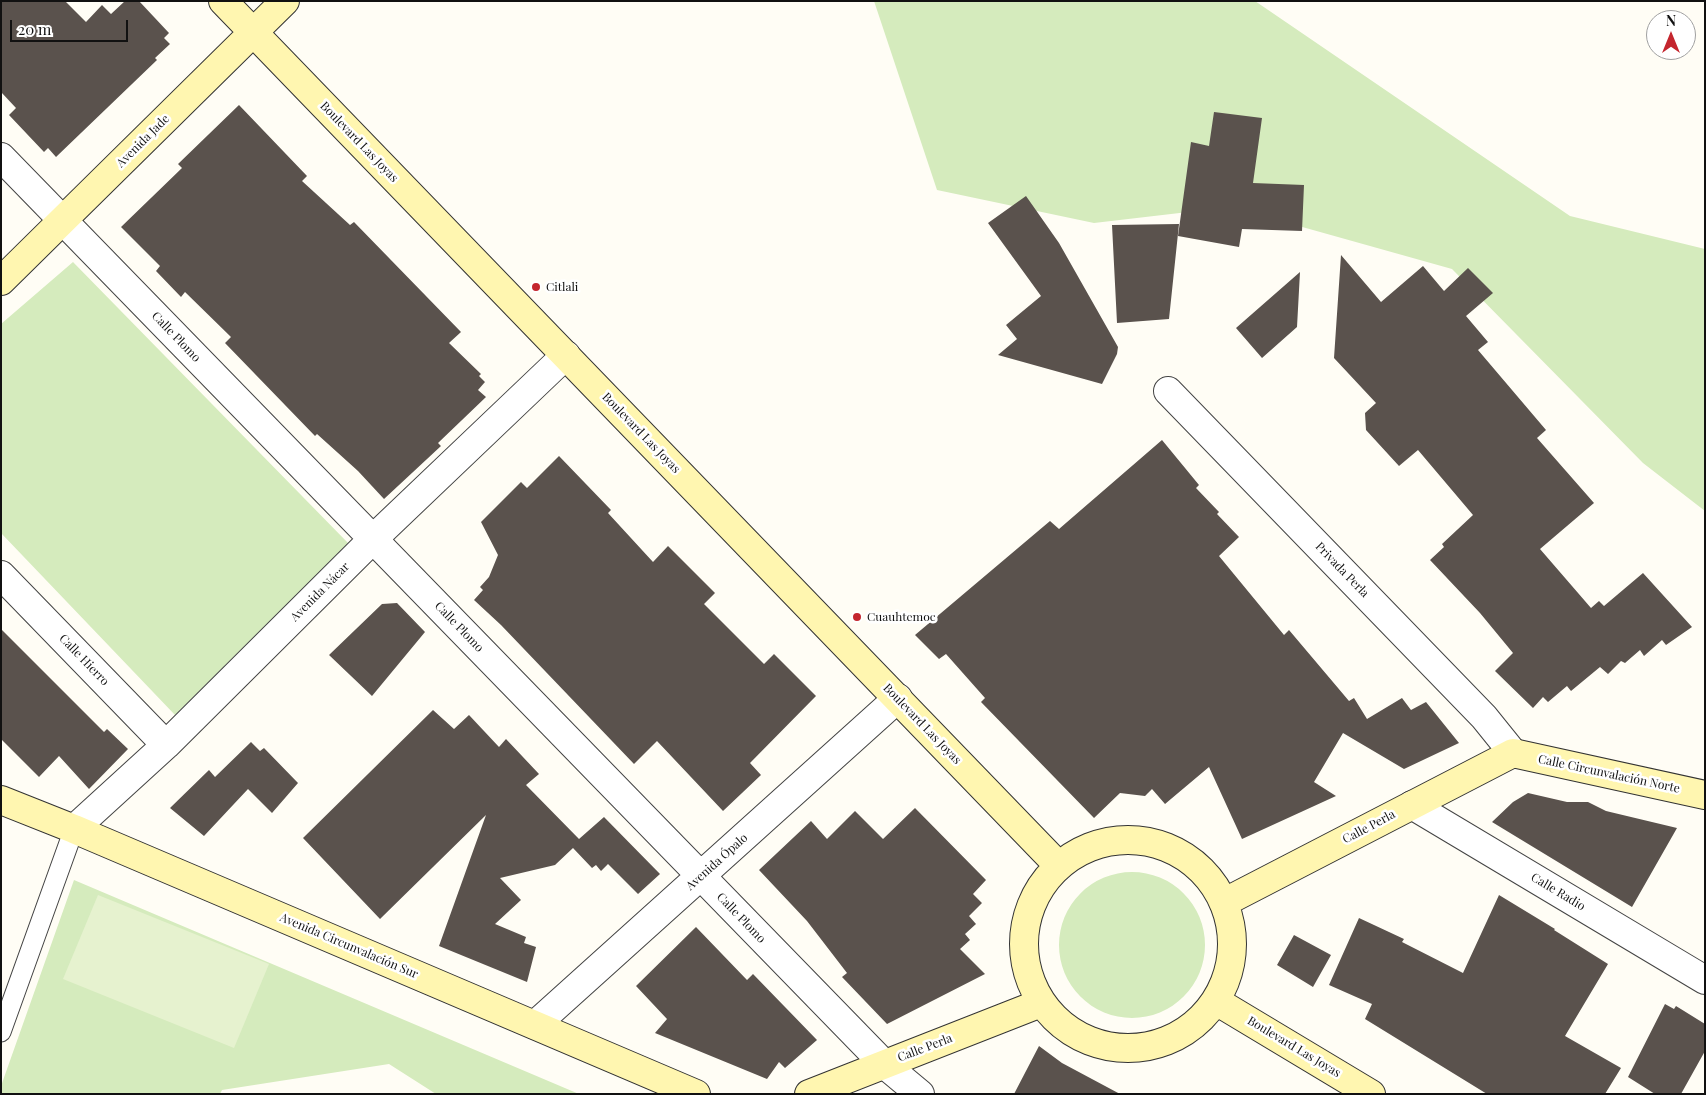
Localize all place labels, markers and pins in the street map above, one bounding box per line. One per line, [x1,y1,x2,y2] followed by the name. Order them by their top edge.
[546,280,578,294] place label: Citlali
[530,281,542,293] marker: Citlali
[867,610,936,624] place label: Cuauhtemoc
[851,611,863,623] marker: Cuauhtemoc

